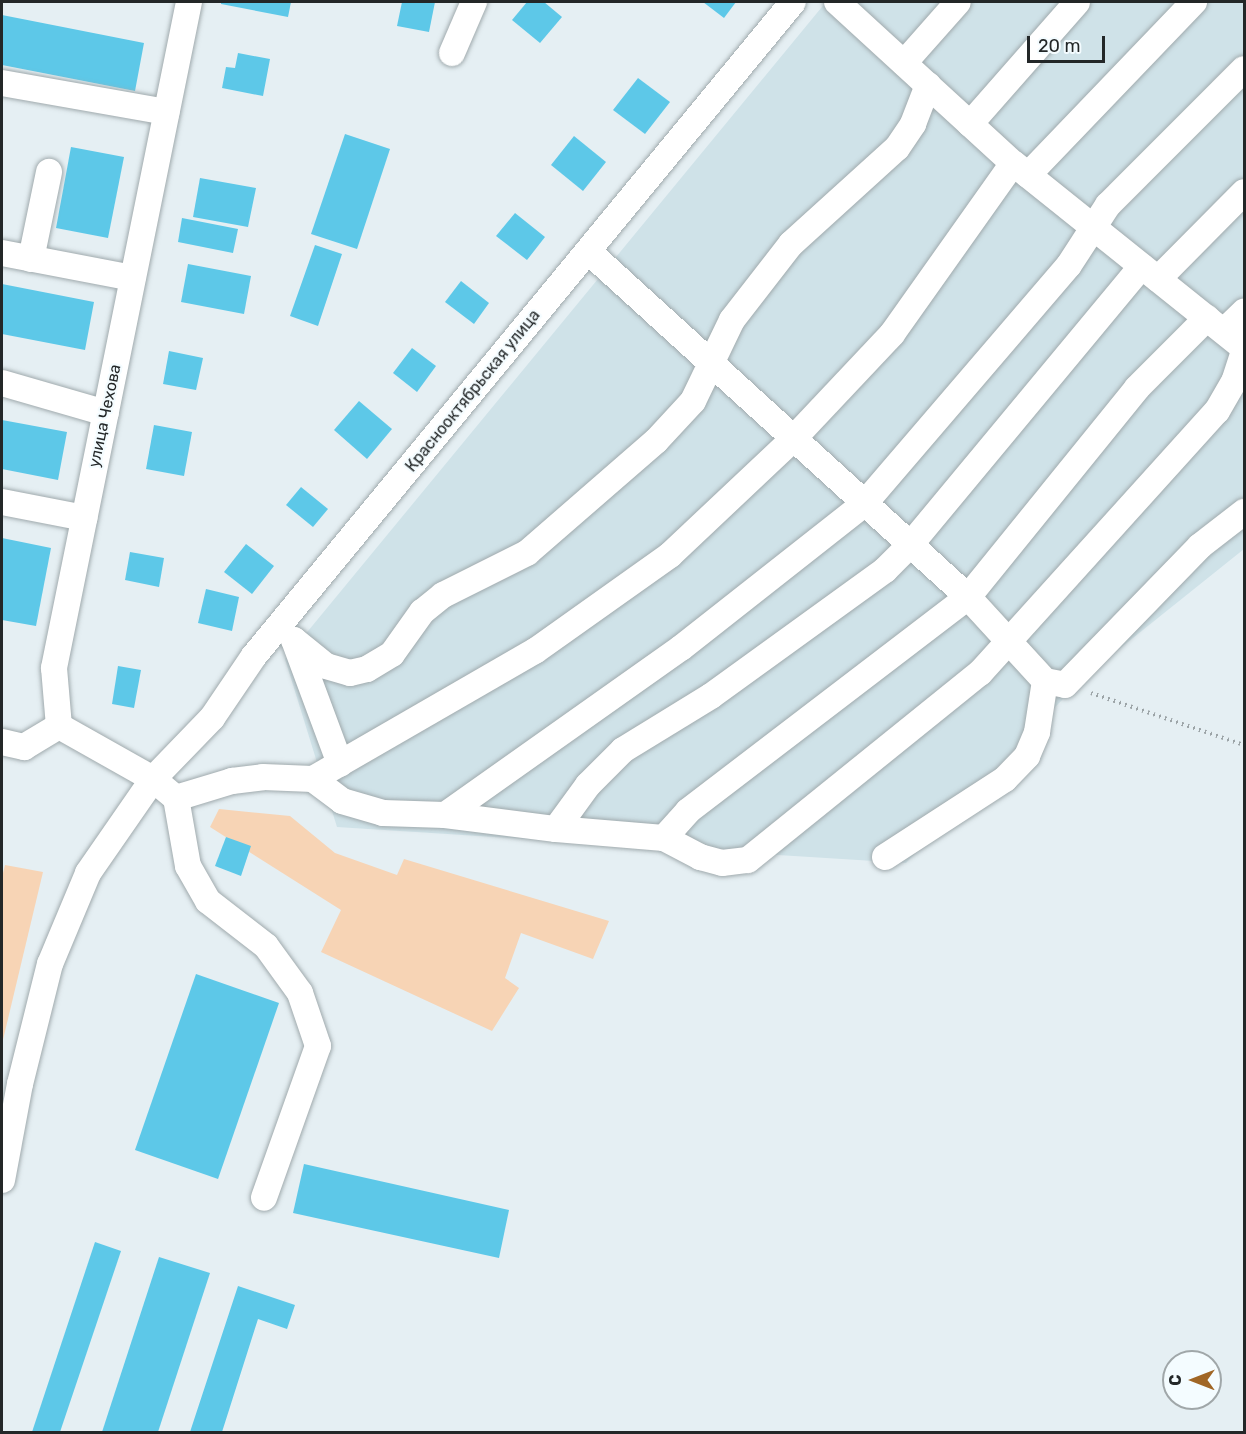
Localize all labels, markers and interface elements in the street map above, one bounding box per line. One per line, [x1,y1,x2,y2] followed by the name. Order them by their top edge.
[1030,24,1108,62] scale bar
[1038,35,1080,57] text: 20 m
[402,306,544,476] street label: Краснооктябрьская улица
[85,363,125,469] street label: улица Чехова
[1162,1350,1222,1410] north arrow
[1166,1374,1185,1386] text: С

